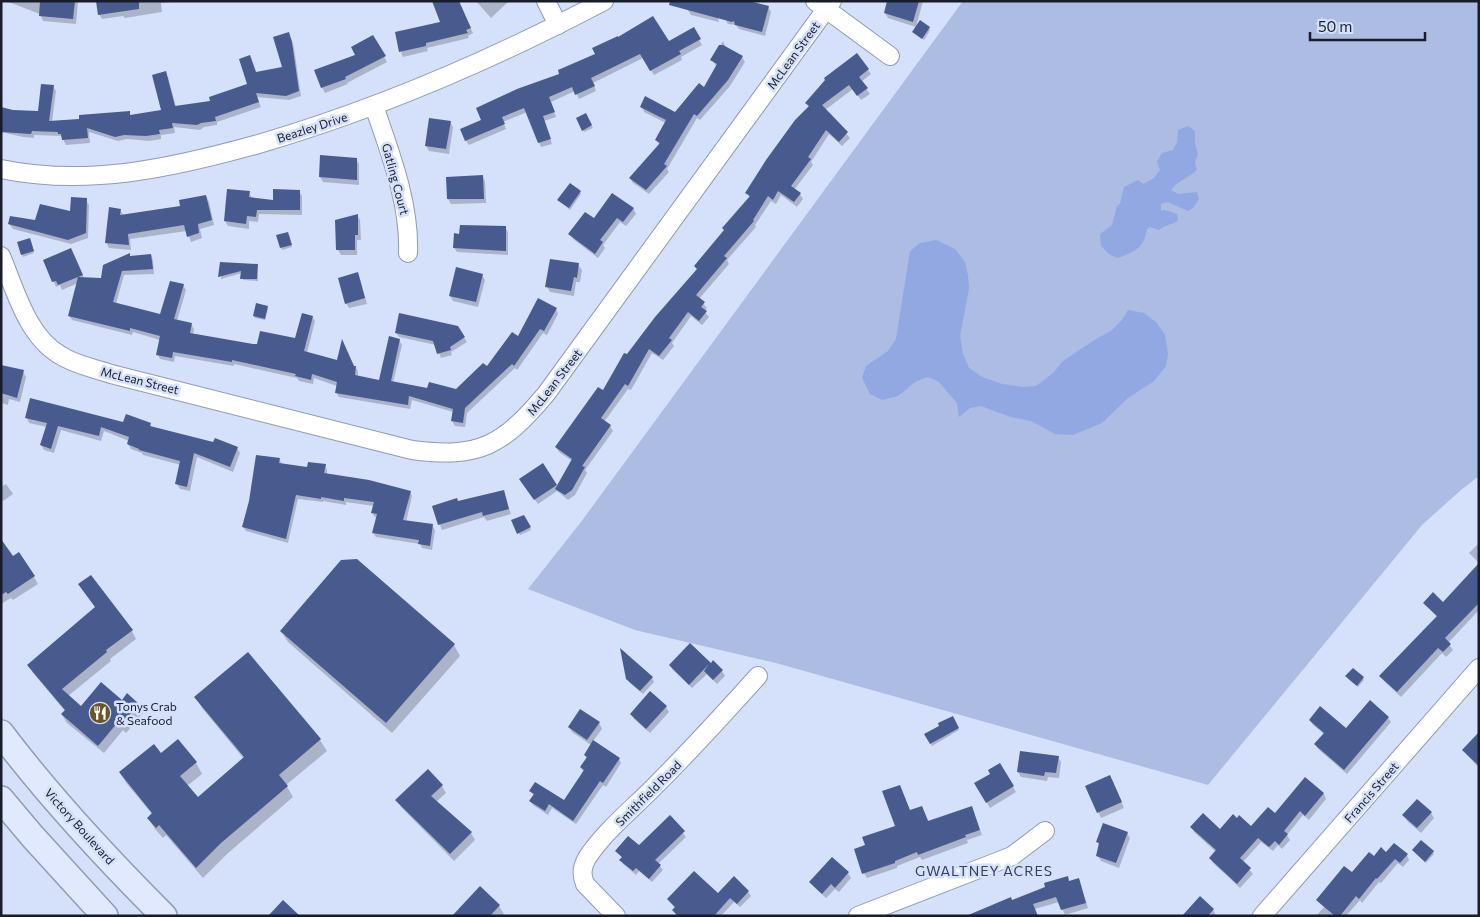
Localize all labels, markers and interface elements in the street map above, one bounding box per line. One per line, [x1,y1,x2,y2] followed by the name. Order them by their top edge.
[1310,10,1425,42] scale bar
[1318,17,1352,35] text: 50 m
[764,18,822,91] street label: McLean Street
[275,109,349,145] street label: Beazley Drive
[380,142,412,216] street label: Gatling Court
[524,346,584,418] street label: McLean Street
[100,364,181,396] street label: McLean Street
[116,699,177,727] place label: Tonys Crab & Seafood
[88,701,112,725] restaurant icon: Tonys Crab & Seafood
[612,757,684,829] street label: Smithfield Road
[1341,759,1401,825] street label: Francis Street
[42,785,118,867] street label: Victory Boulevard
[915,862,1053,879] district label: GWALTNEY ACRES

